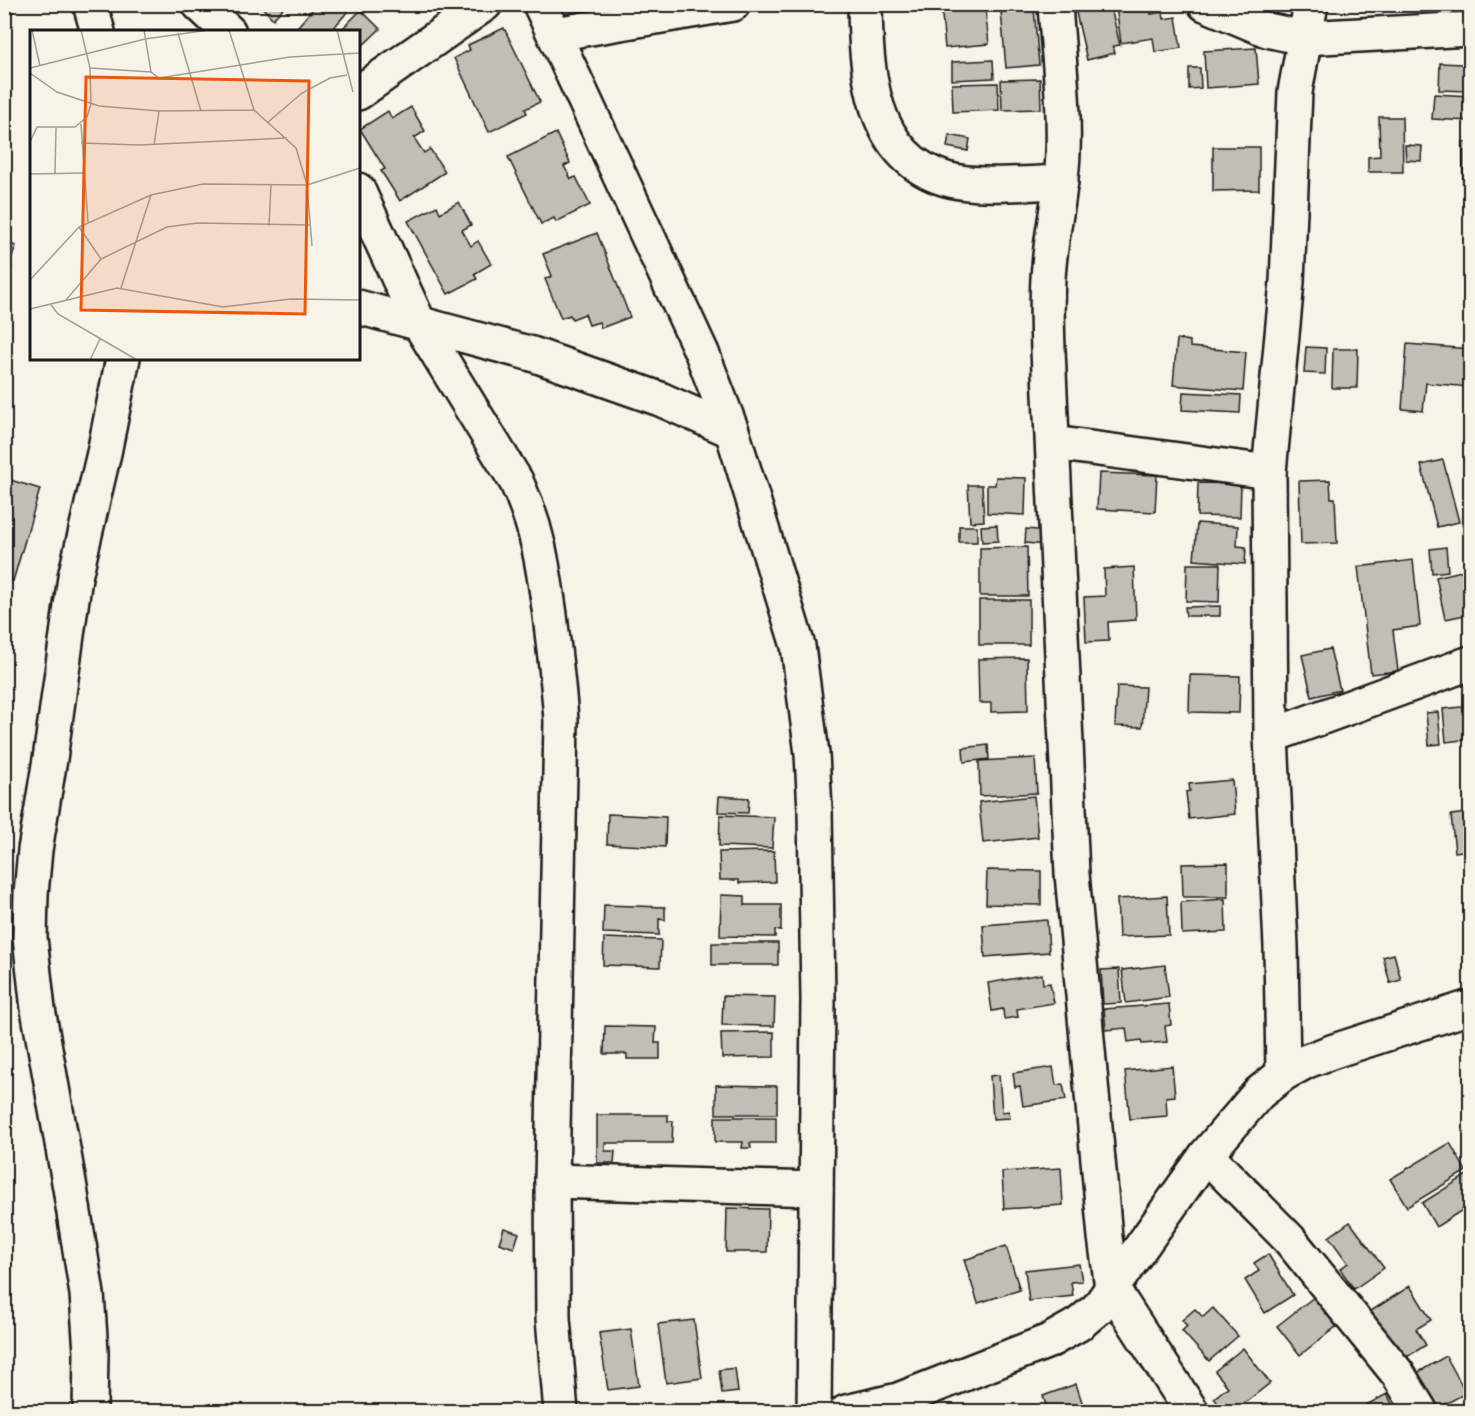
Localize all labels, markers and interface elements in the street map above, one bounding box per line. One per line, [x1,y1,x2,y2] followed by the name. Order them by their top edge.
[30,30,360,360] inset map

